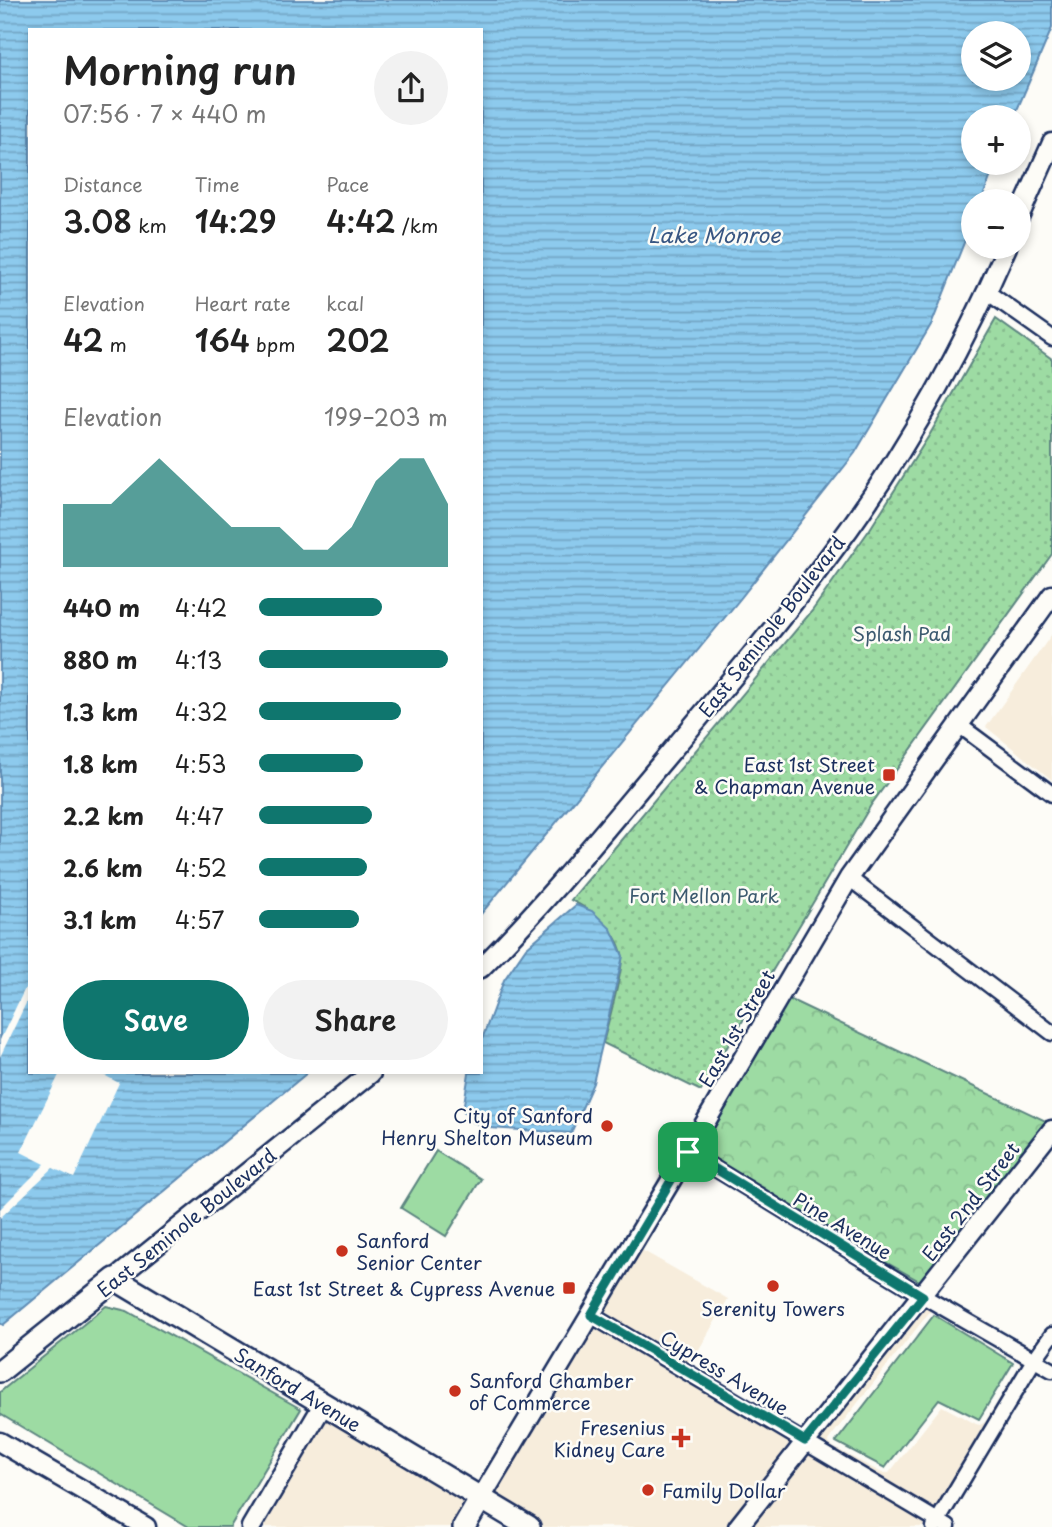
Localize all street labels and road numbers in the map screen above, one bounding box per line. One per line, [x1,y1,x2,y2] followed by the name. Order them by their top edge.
[691,529,851,723] street label: East Seminole Boulevard
[691,964,781,1092] street label: East 1st Street
[915,1135,1026,1266] street label: East 2nd Street
[90,1141,282,1303] street label: East Seminole Boulevard
[788,1185,898,1265] street label: Pine Avenue
[655,1323,795,1421] street label: Cypress Avenue
[229,1340,367,1438] street label: Sanford Avenue

